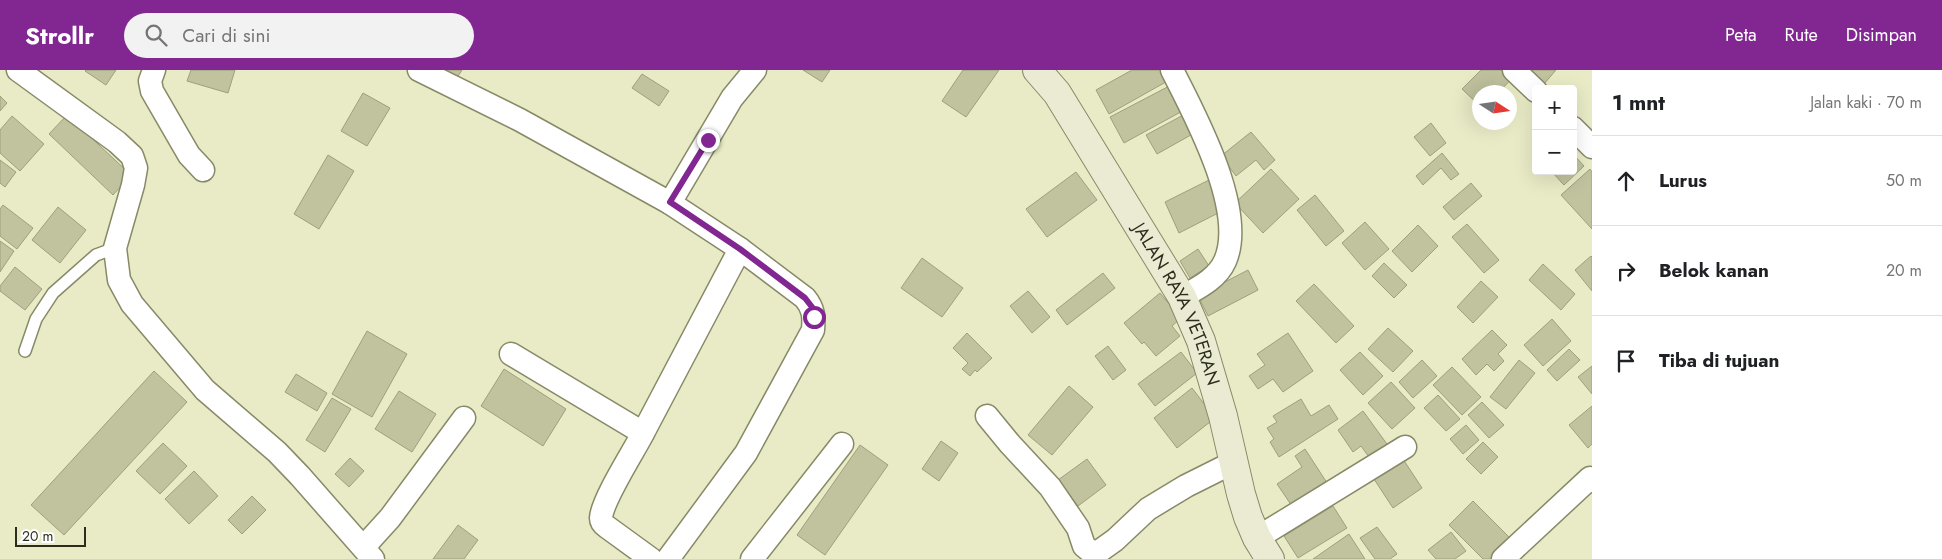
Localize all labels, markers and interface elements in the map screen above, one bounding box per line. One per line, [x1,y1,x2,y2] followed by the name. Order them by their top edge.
[124,13,474,58] search box
[25,18,94,53] text: Strollr
[142,21,170,49] icon: search
[182,22,270,49] text: Cari di sini
[1725,22,1757,48] text: Peta
[1785,22,1818,48] text: Rute
[1846,22,1917,48] text: Disimpan
[1472,85,1517,130] north arrow
[1532,85,1577,175] map controls
[1532,85,1577,130] button: +
[1612,88,1665,118] text: 1 mnt
[1810,91,1922,114] text: Jalan kaki · 70 m
[697,129,720,152] route end
[1532,130,1577,175] button: −
[1612,167,1640,195] icon: ahead
[1659,167,1707,194] text: Lurus
[1886,169,1922,192] text: 50 m
[1125,216,1226,388] street label: JALAN RAYA VETERAN
[1612,257,1640,285] icon: right
[1659,257,1769,284] text: Belok kanan
[1886,259,1922,282] text: 20 m
[803,306,826,329] route start
[1612,347,1640,375] icon: arrive
[1659,347,1779,374] text: Tiba di tujuan
[15,524,86,547] scale bar
[22,526,54,546] text: 20 m

